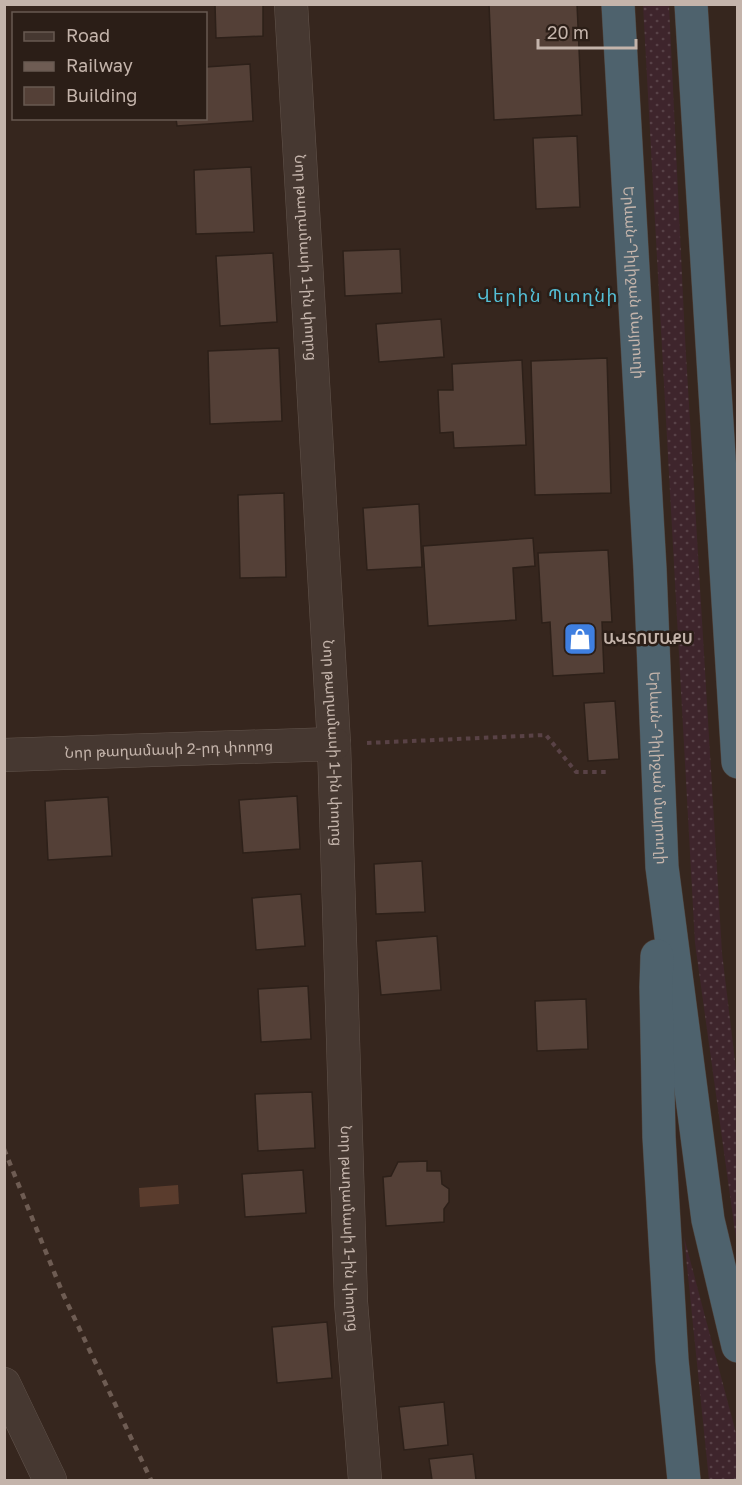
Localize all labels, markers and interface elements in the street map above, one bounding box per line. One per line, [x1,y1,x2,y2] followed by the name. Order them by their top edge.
[12,12,207,120] legend
[538,12,636,50] scale bar
[547,21,589,43] text: 20 m
[66,24,110,46] text: Road
[66,54,133,76] text: Railway
[66,84,137,106] text: Building
[292,154,322,361] street label: Նոր թաղամասի 1-ին փողոց
[620,186,649,380] street label: Երևան-Դիլիջան մայրուղի
[477,284,619,306] district label: Վերին Պտղնի
[562,621,598,657] shop icon: ԱՎՏՈՄԱՔՍ
[603,629,693,647] place label: ԱՎՏՈՄԱՔՍ
[320,639,347,846] street label: Նոր թաղամասի 1-ին փողոց
[646,671,672,865] street label: Երևան-Դիլիջան մայրուղի
[64,736,273,761] street label: Նոր թաղամասի 2-րդ փողոց
[337,1125,363,1332] street label: Նոր թաղամասի 1-ին փողոց

